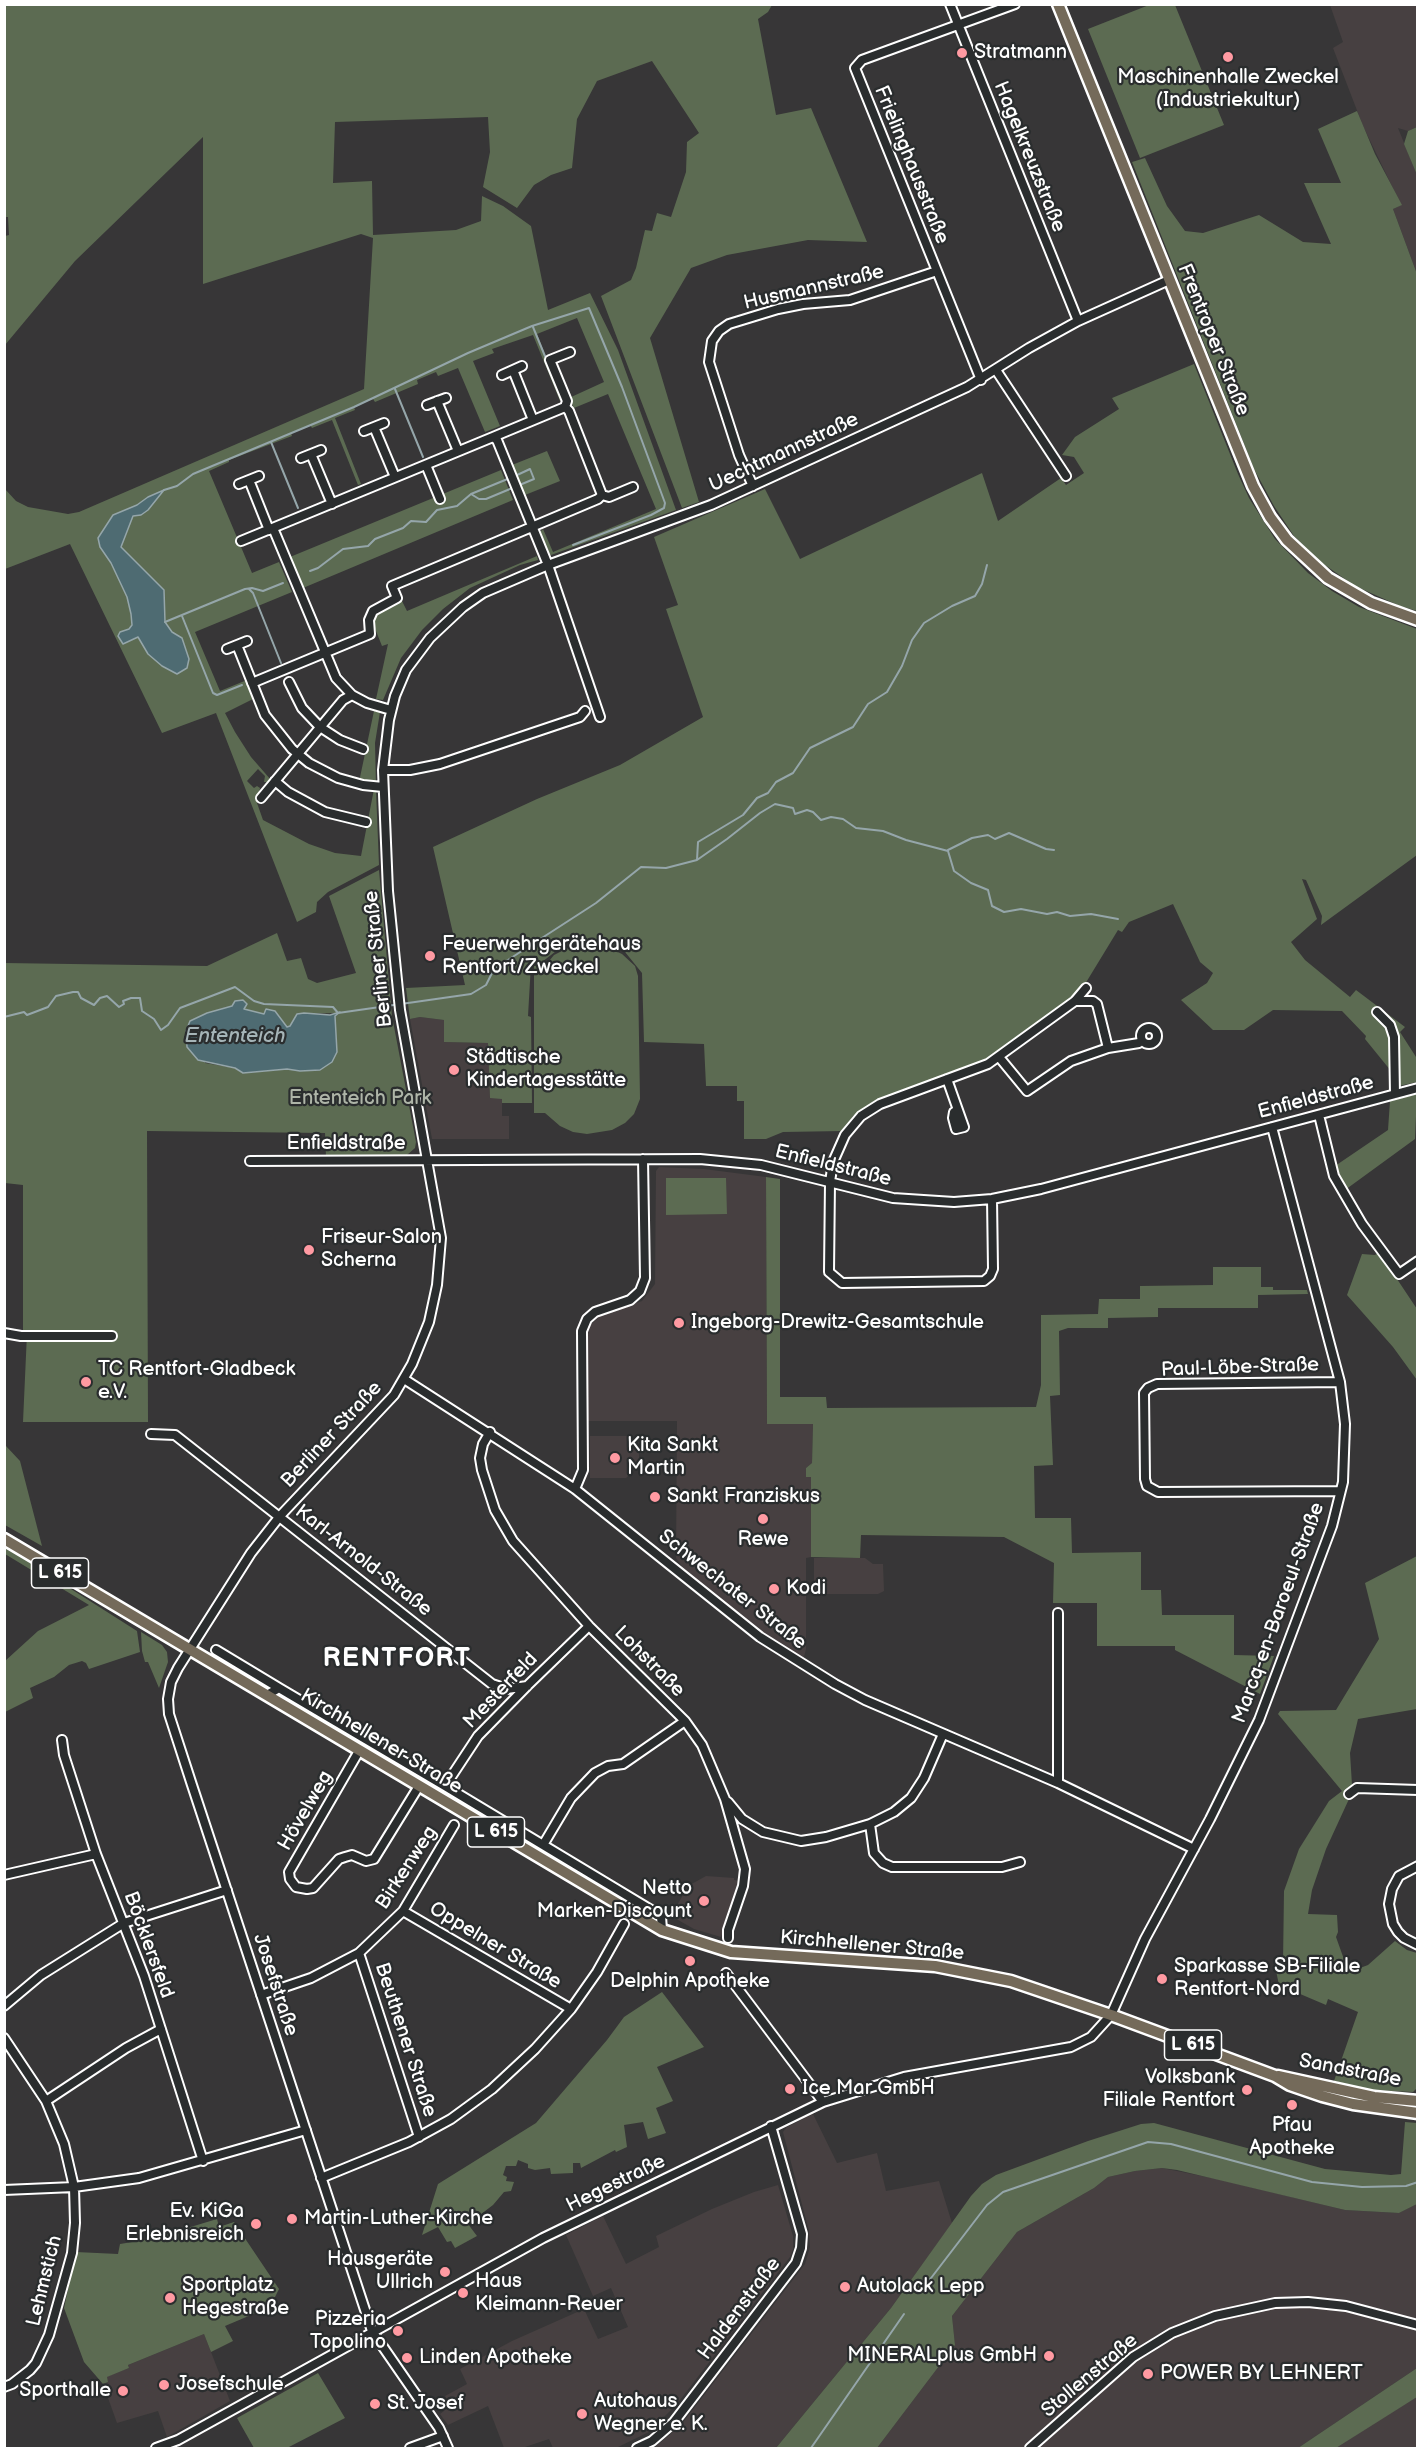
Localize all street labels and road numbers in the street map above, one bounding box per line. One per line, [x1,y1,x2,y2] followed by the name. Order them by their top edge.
[988,78,1070,236] street label: Hagelkreuzstraße
[868,83,954,247] street label: Frielinghausstraße
[741,260,887,316] street label: Husmannstraße
[1172,261,1254,419] street label: Frentroper Straße
[706,408,862,498] street label: Uechtmannstraße
[360,890,398,1028] street label: Berliner Straße
[1255,1071,1377,1125] street label: Enfieldstraße
[286,1132,406,1156] street label: Enfieldstraße
[772,1140,894,1192] street label: Enfieldstraße
[1161,1353,1319,1383] street label: Paul-Löbe-Straße
[276,1377,388,1493] street label: Berliner Straße
[1228,1499,1330,1727] street label: Marcq-en-Baroeul-Straße
[290,1500,436,1622] street label: Karl-Arnold-Straße
[653,1525,811,1655] street label: Schwechater Straße
[32,1558,88,1588] road number: L 615
[609,1622,689,1702] street label: Lohstraße
[459,1648,543,1734] street label: Mesterfeld
[296,1684,466,1800] street label: Kirchhellener Straße
[274,1767,338,1855] street label: Hövelweg
[468,1817,524,1847] road number: L 615
[371,1822,443,1914] street label: Birkenweg
[118,1888,178,2002] street label: Böcklersfeld
[425,1897,565,1995] street label: Oppelner Straße
[779,1926,965,1966] street label: Kirchhellener Straße
[247,1931,303,2039] street label: Josefstraße
[369,1960,441,2120] street label: Beuthener Straße
[1164,2030,1222,2060] road number: L 615
[1297,2049,1403,2093] street label: Sandstraße
[563,2150,669,2218] street label: Hegestraße
[22,2233,68,2329] street label: Lehmstich
[694,2253,786,2365] street label: Haldenstraße
[1037,2329,1143,2423] street label: Stollenstraße

